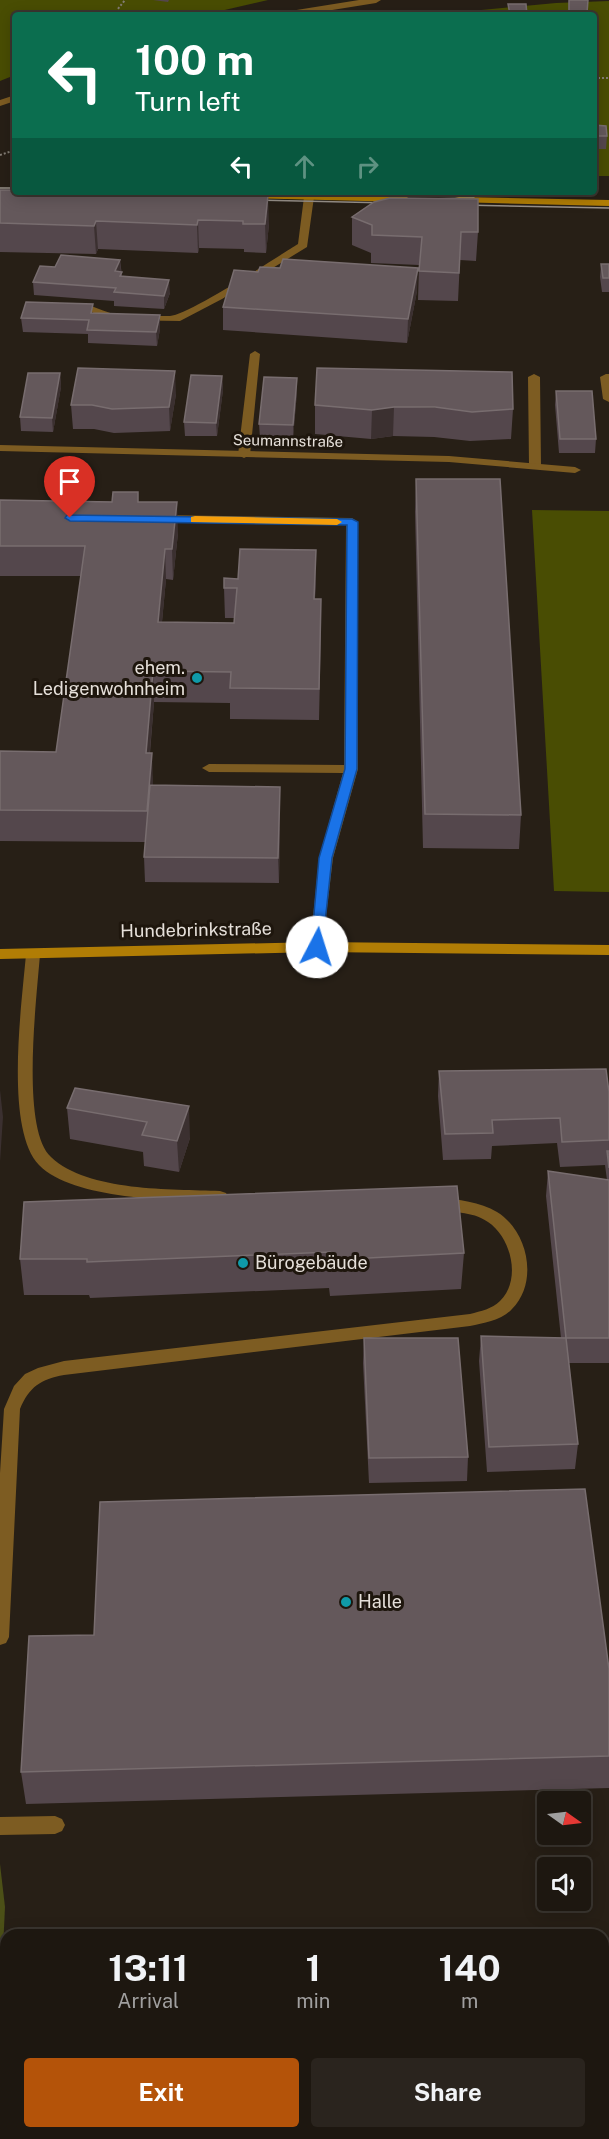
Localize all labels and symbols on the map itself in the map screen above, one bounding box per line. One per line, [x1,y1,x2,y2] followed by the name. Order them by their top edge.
[233,431,343,450] street label: Seumannstraße
[44,456,95,518] pin
[33,657,185,699] place label: ehem. Ledigenwohnheim
[190,671,204,685] marker: ehem. Ledigenwohnheim
[285,915,349,979] position arrow
[120,918,272,941] street label: Hundebrinkstraße
[255,1252,368,1273] place label: Bürogebäude
[236,1256,250,1270] marker: Bürogebäude
[358,1591,402,1612] place label: Halle
[339,1595,353,1609] marker: Halle
[537,1791,591,1845] north arrow

